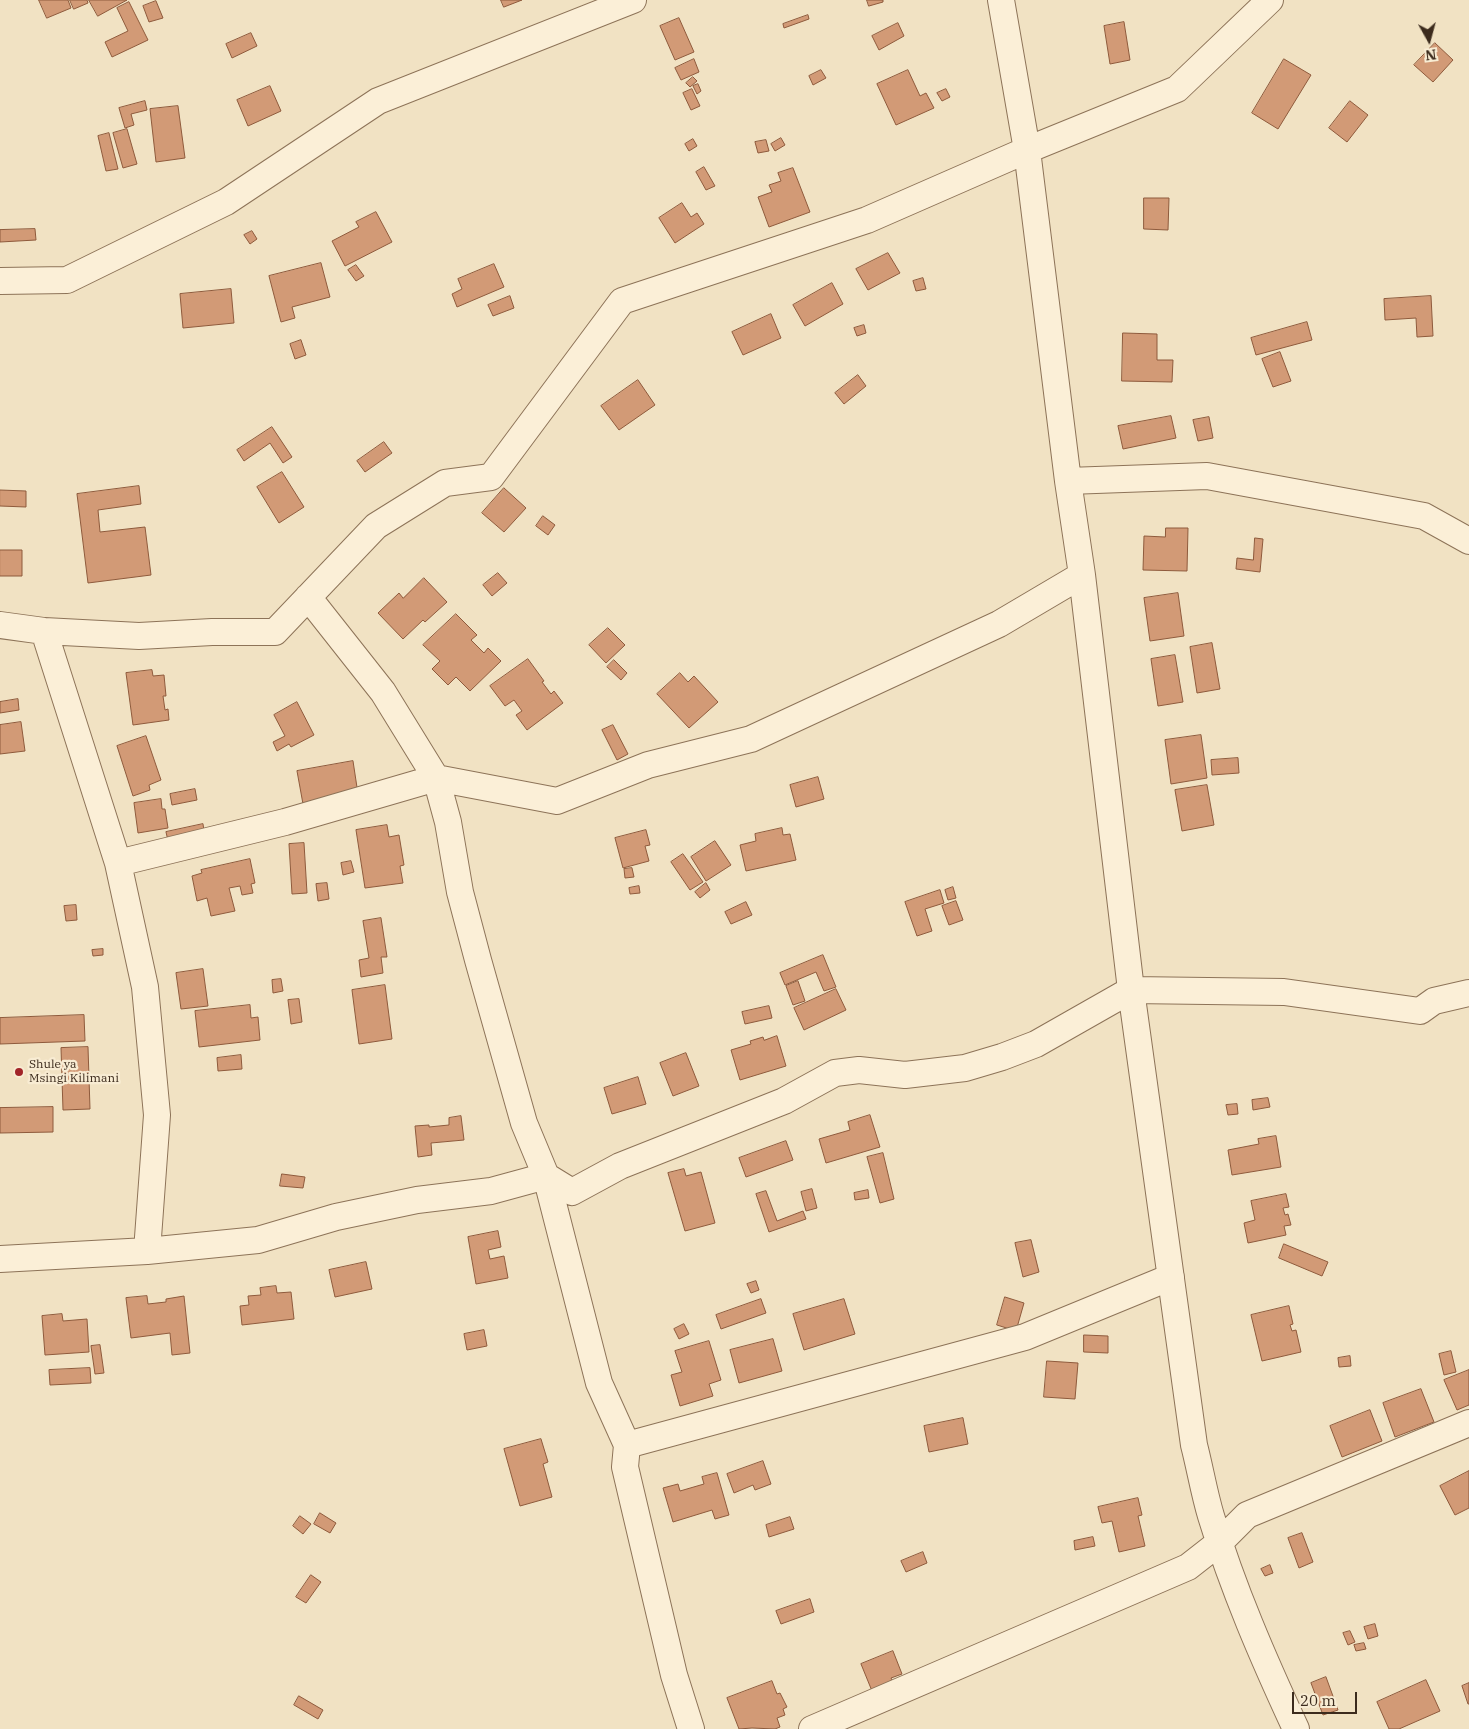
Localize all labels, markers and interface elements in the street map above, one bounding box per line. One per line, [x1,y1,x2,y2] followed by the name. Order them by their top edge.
[1404,15,1454,65] north arrow
[1424,45,1437,64] text: N
[29,1058,119,1086] place label: Shule ya Msingi Kilimani
[13,1066,25,1078] marker: Shule ya Msingi Kilimani
[1294,1682,1359,1714] scale bar
[1300,1691,1336,1710] text: 20 m

